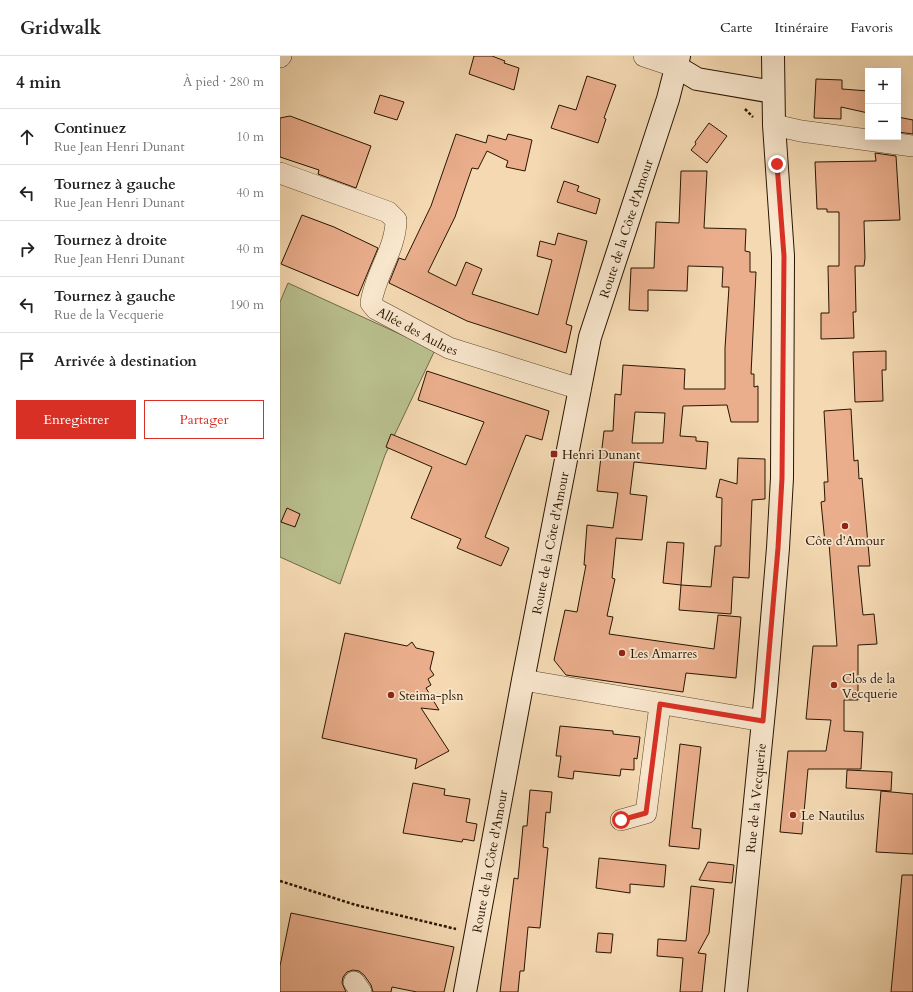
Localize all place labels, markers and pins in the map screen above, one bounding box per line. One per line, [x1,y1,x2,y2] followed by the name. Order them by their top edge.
[562,446,640,464] place label: Henri Dunant
[549,449,559,459] marker: Henri Dunant
[840,521,850,531] marker: Côte d'Amour
[805,532,885,550] place label: Côte d'Amour
[630,645,697,663] place label: Les Amarres
[617,648,627,658] marker: Les Amarres
[842,670,898,703] place label: Clos de la Vecquerie
[829,680,839,690] marker: Clos de la Vecquerie
[399,687,464,705] place label: Steima-plsn
[386,690,396,700] marker: Steima-plsn
[801,807,865,825] place label: Le Nautilus
[788,810,798,820] marker: Le Nautilus

